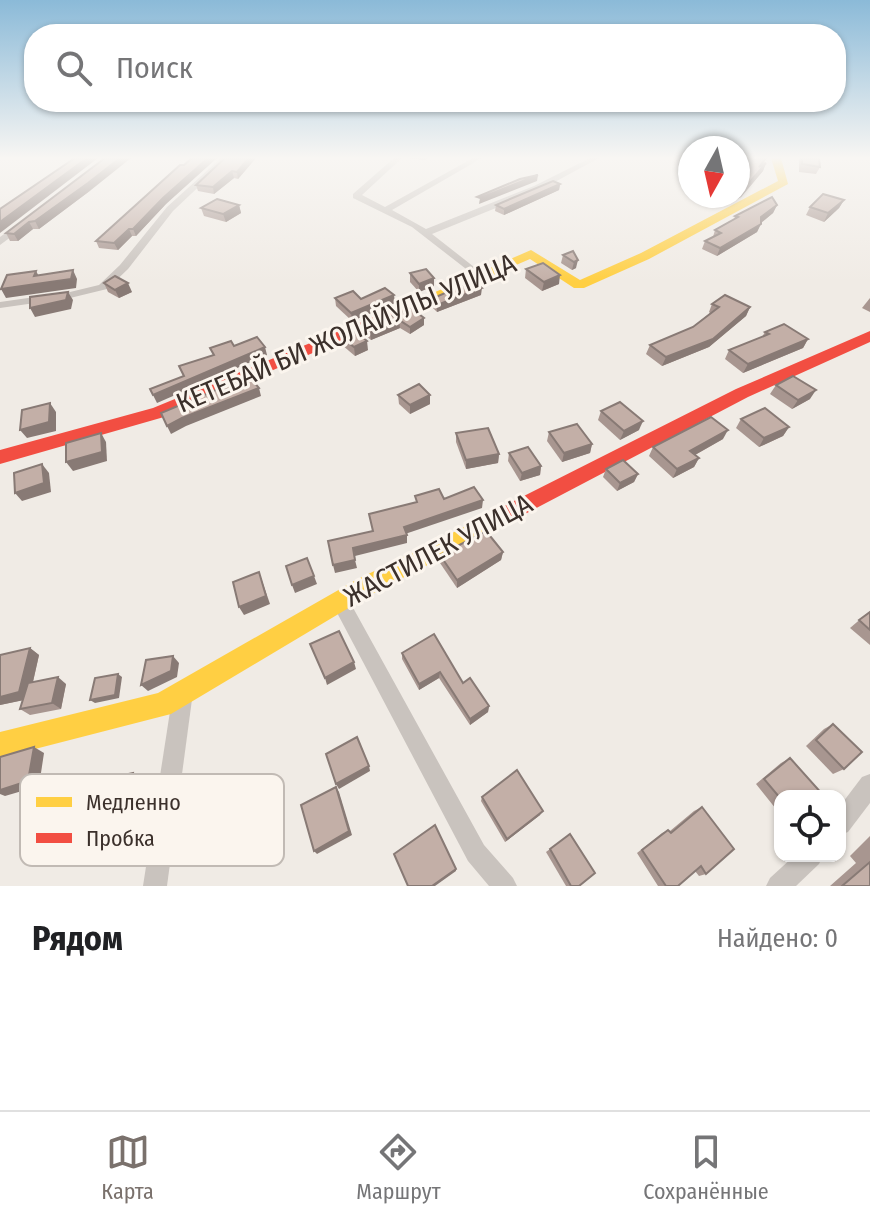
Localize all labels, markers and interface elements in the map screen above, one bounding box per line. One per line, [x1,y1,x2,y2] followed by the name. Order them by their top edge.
[24,24,846,112] search box
[52,46,96,90] icon: search
[116,50,193,86] text: Поиск
[678,136,750,208] north arrow
[171,246,521,420] street label: КЕТЕБАЙ БИ ЖОЛАЙУЛЫ УЛИЦА
[338,486,538,613] street label: ЖАСТИЛЕК УЛИЦА
[20,774,284,866] legend
[86,789,181,816] text: Медленно
[774,790,846,862] map controls
[774,790,846,862] button: locate
[86,825,155,852] text: Пробка
[32,918,123,959] text: Рядом
[717,923,838,954] text: Найдено: 0
[101,1130,154,1205] tab: Карта
[356,1130,441,1205] tab: Маршрут
[643,1130,769,1205] tab: Сохранённые

